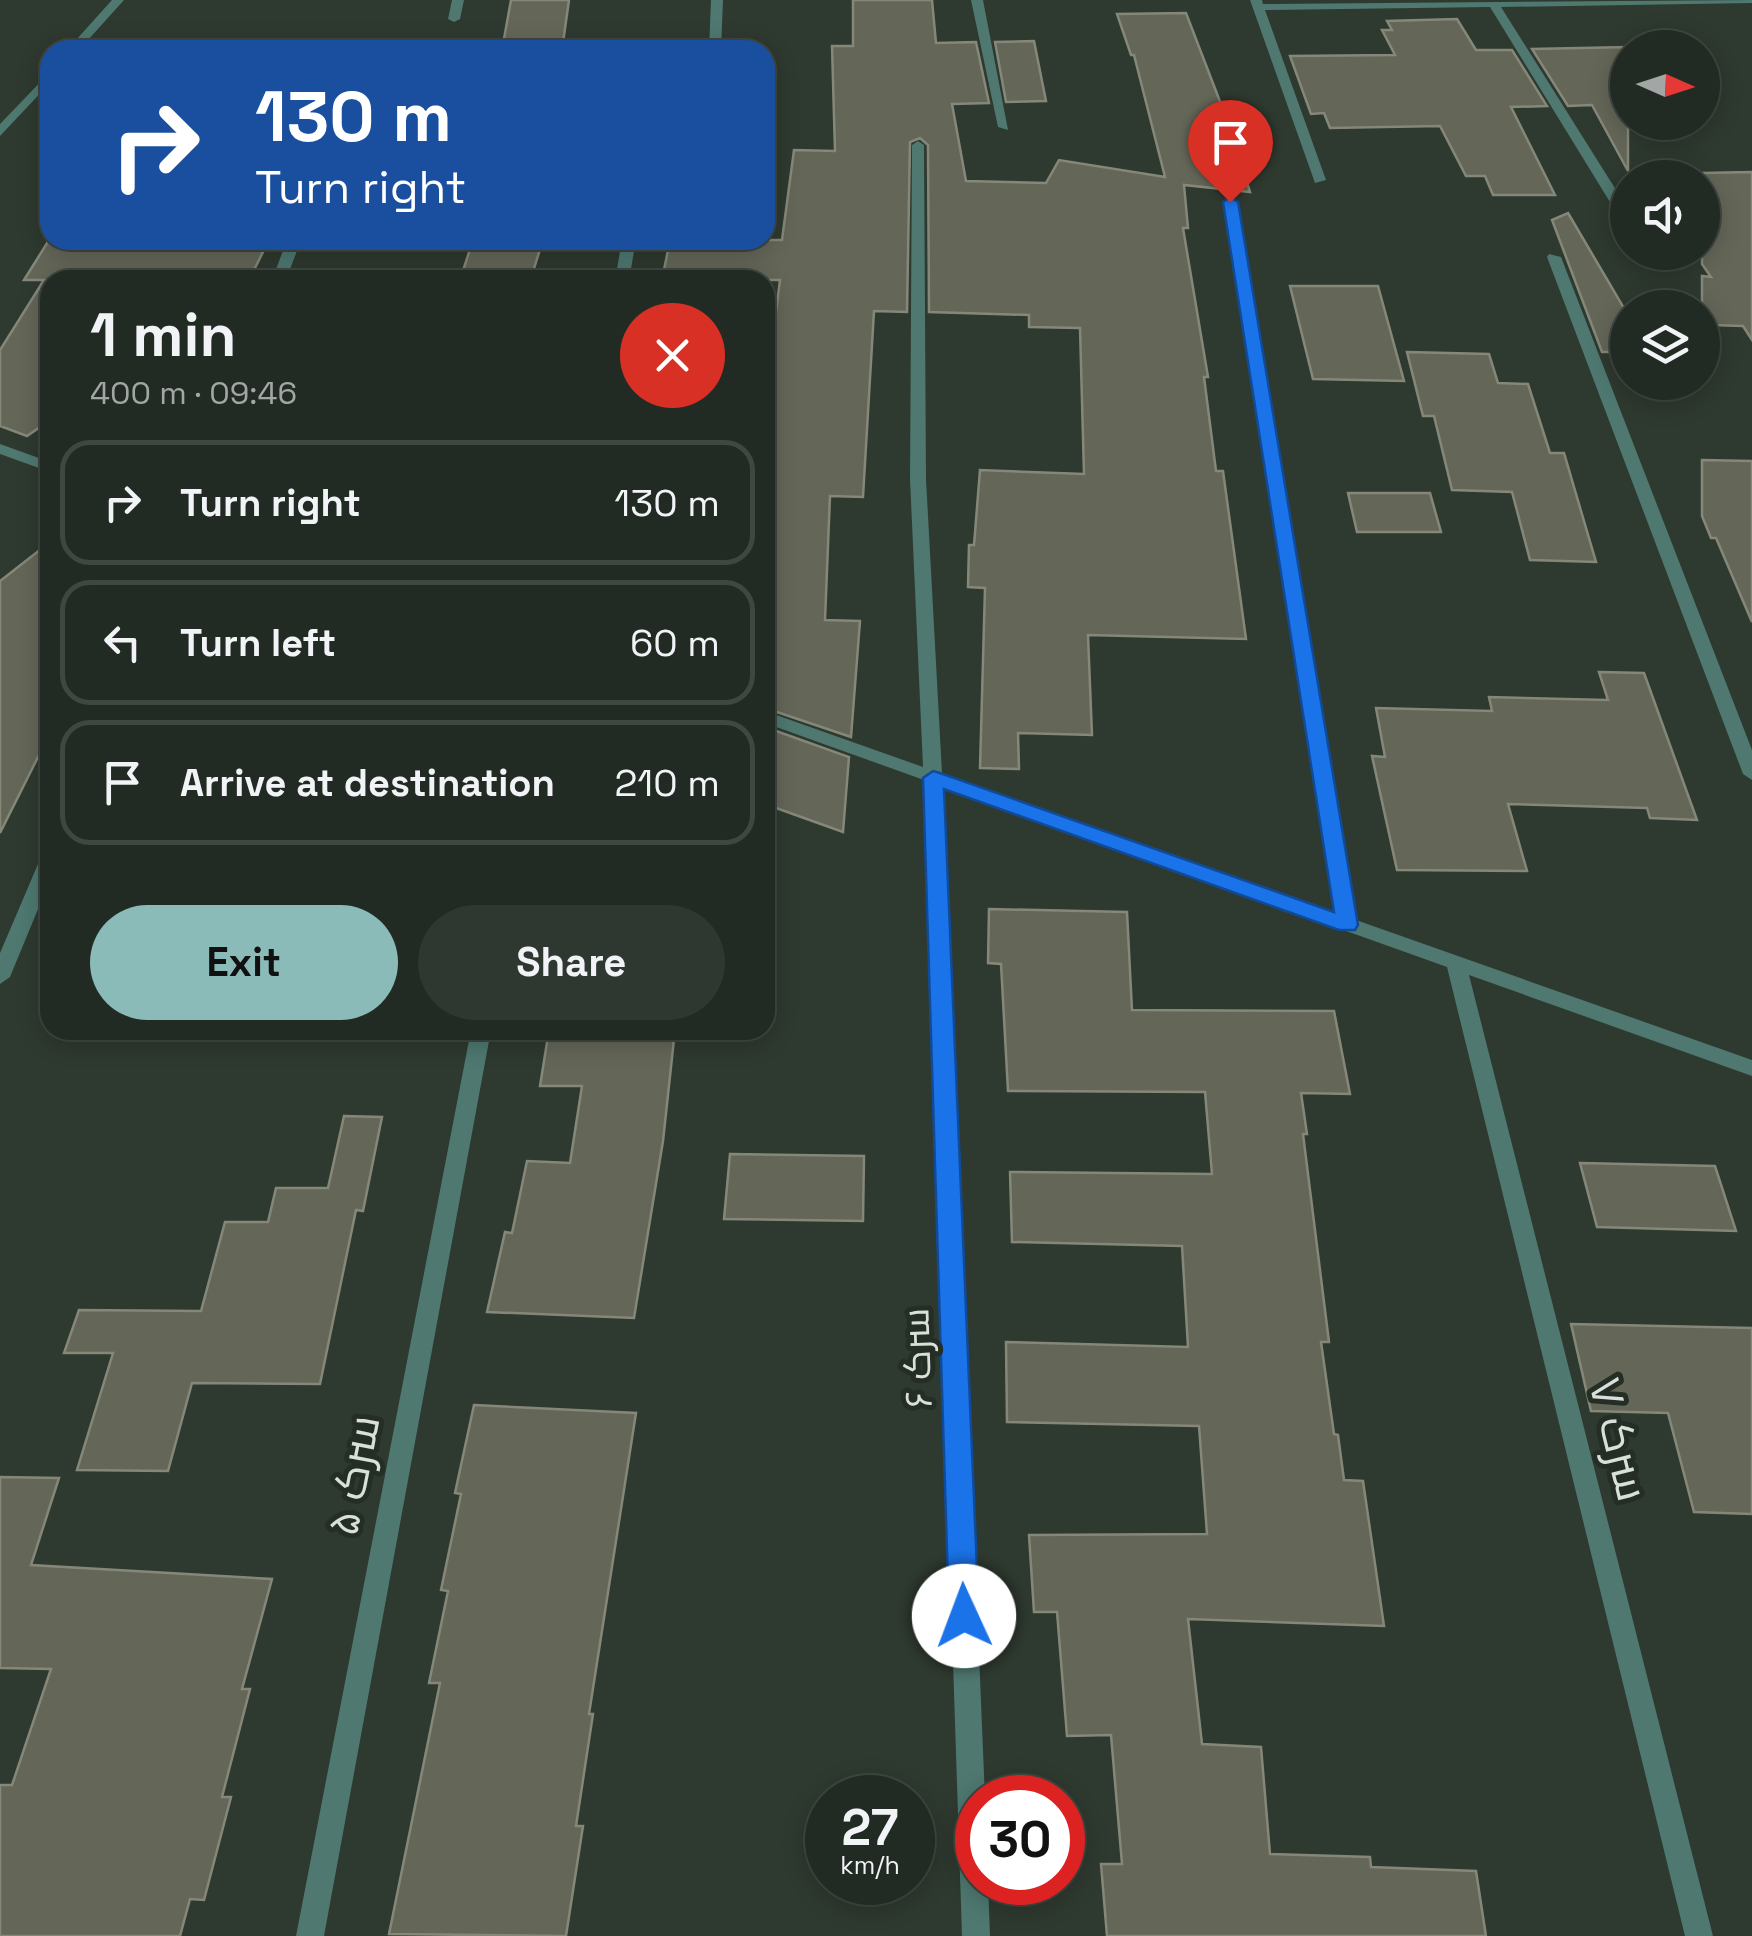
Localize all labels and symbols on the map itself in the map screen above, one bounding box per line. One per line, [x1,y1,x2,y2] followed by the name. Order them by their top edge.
[1610,30,1720,140] north arrow
[1188,100,1273,203] pin
[891,1307,943,1409] street label: سرک ۶
[1576,1372,1662,1506] street label: سرک ۷
[313,1410,393,1540] street label: سرک ۵
[912,1564,1016,1668] position arrow
[955,1775,1085,1905] speed limit sign: 30

